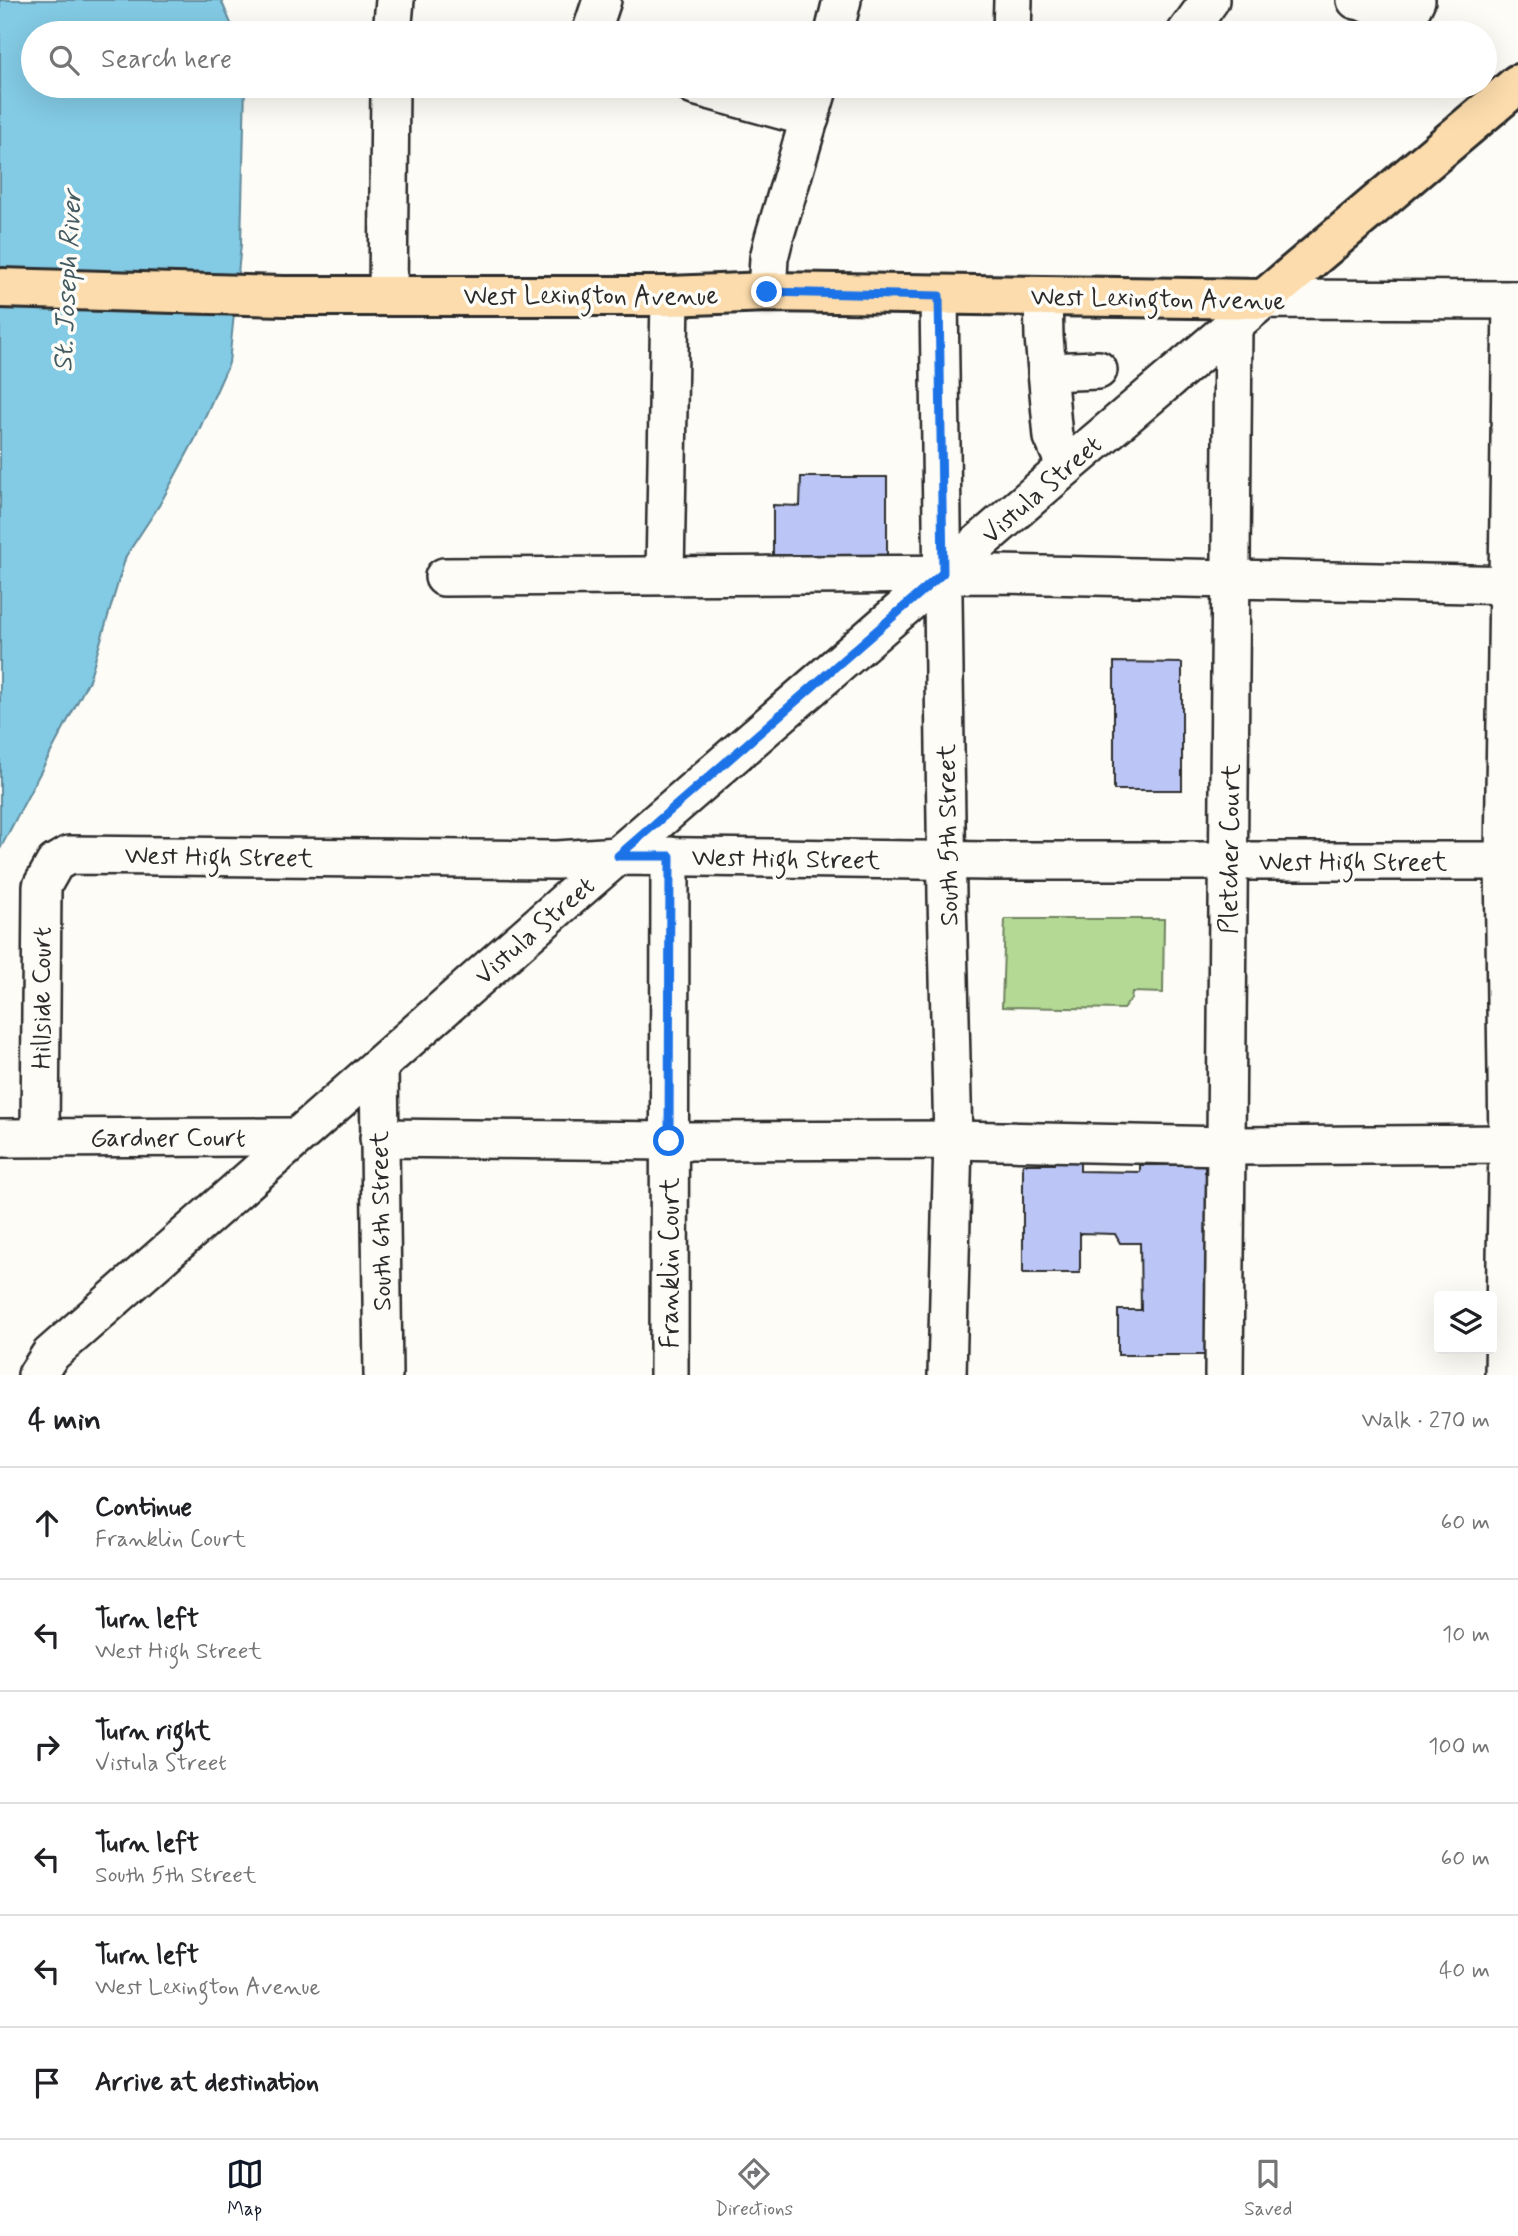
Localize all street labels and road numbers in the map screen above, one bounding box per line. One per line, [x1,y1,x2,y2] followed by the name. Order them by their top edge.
[464,280,718,317] street label: West Lexington Avenue
[1030,281,1286,322] street label: West Lexington Avenue
[975,429,1110,552] street label: Vistula Street
[930,743,968,926] street label: South 5th Street
[1213,764,1249,935] street label: Pletcher Court
[124,839,314,880] street label: West High Street
[691,841,881,882] street label: West High Street
[1259,846,1447,883] street label: West High Street
[468,870,603,993] street label: Vistula Street
[26,927,60,1069] street label: Hillside Court
[90,1122,246,1156] street label: Gardner Court
[363,1131,401,1311] street label: South 6th Street
[654,1178,688,1348] street label: Franklin Court

